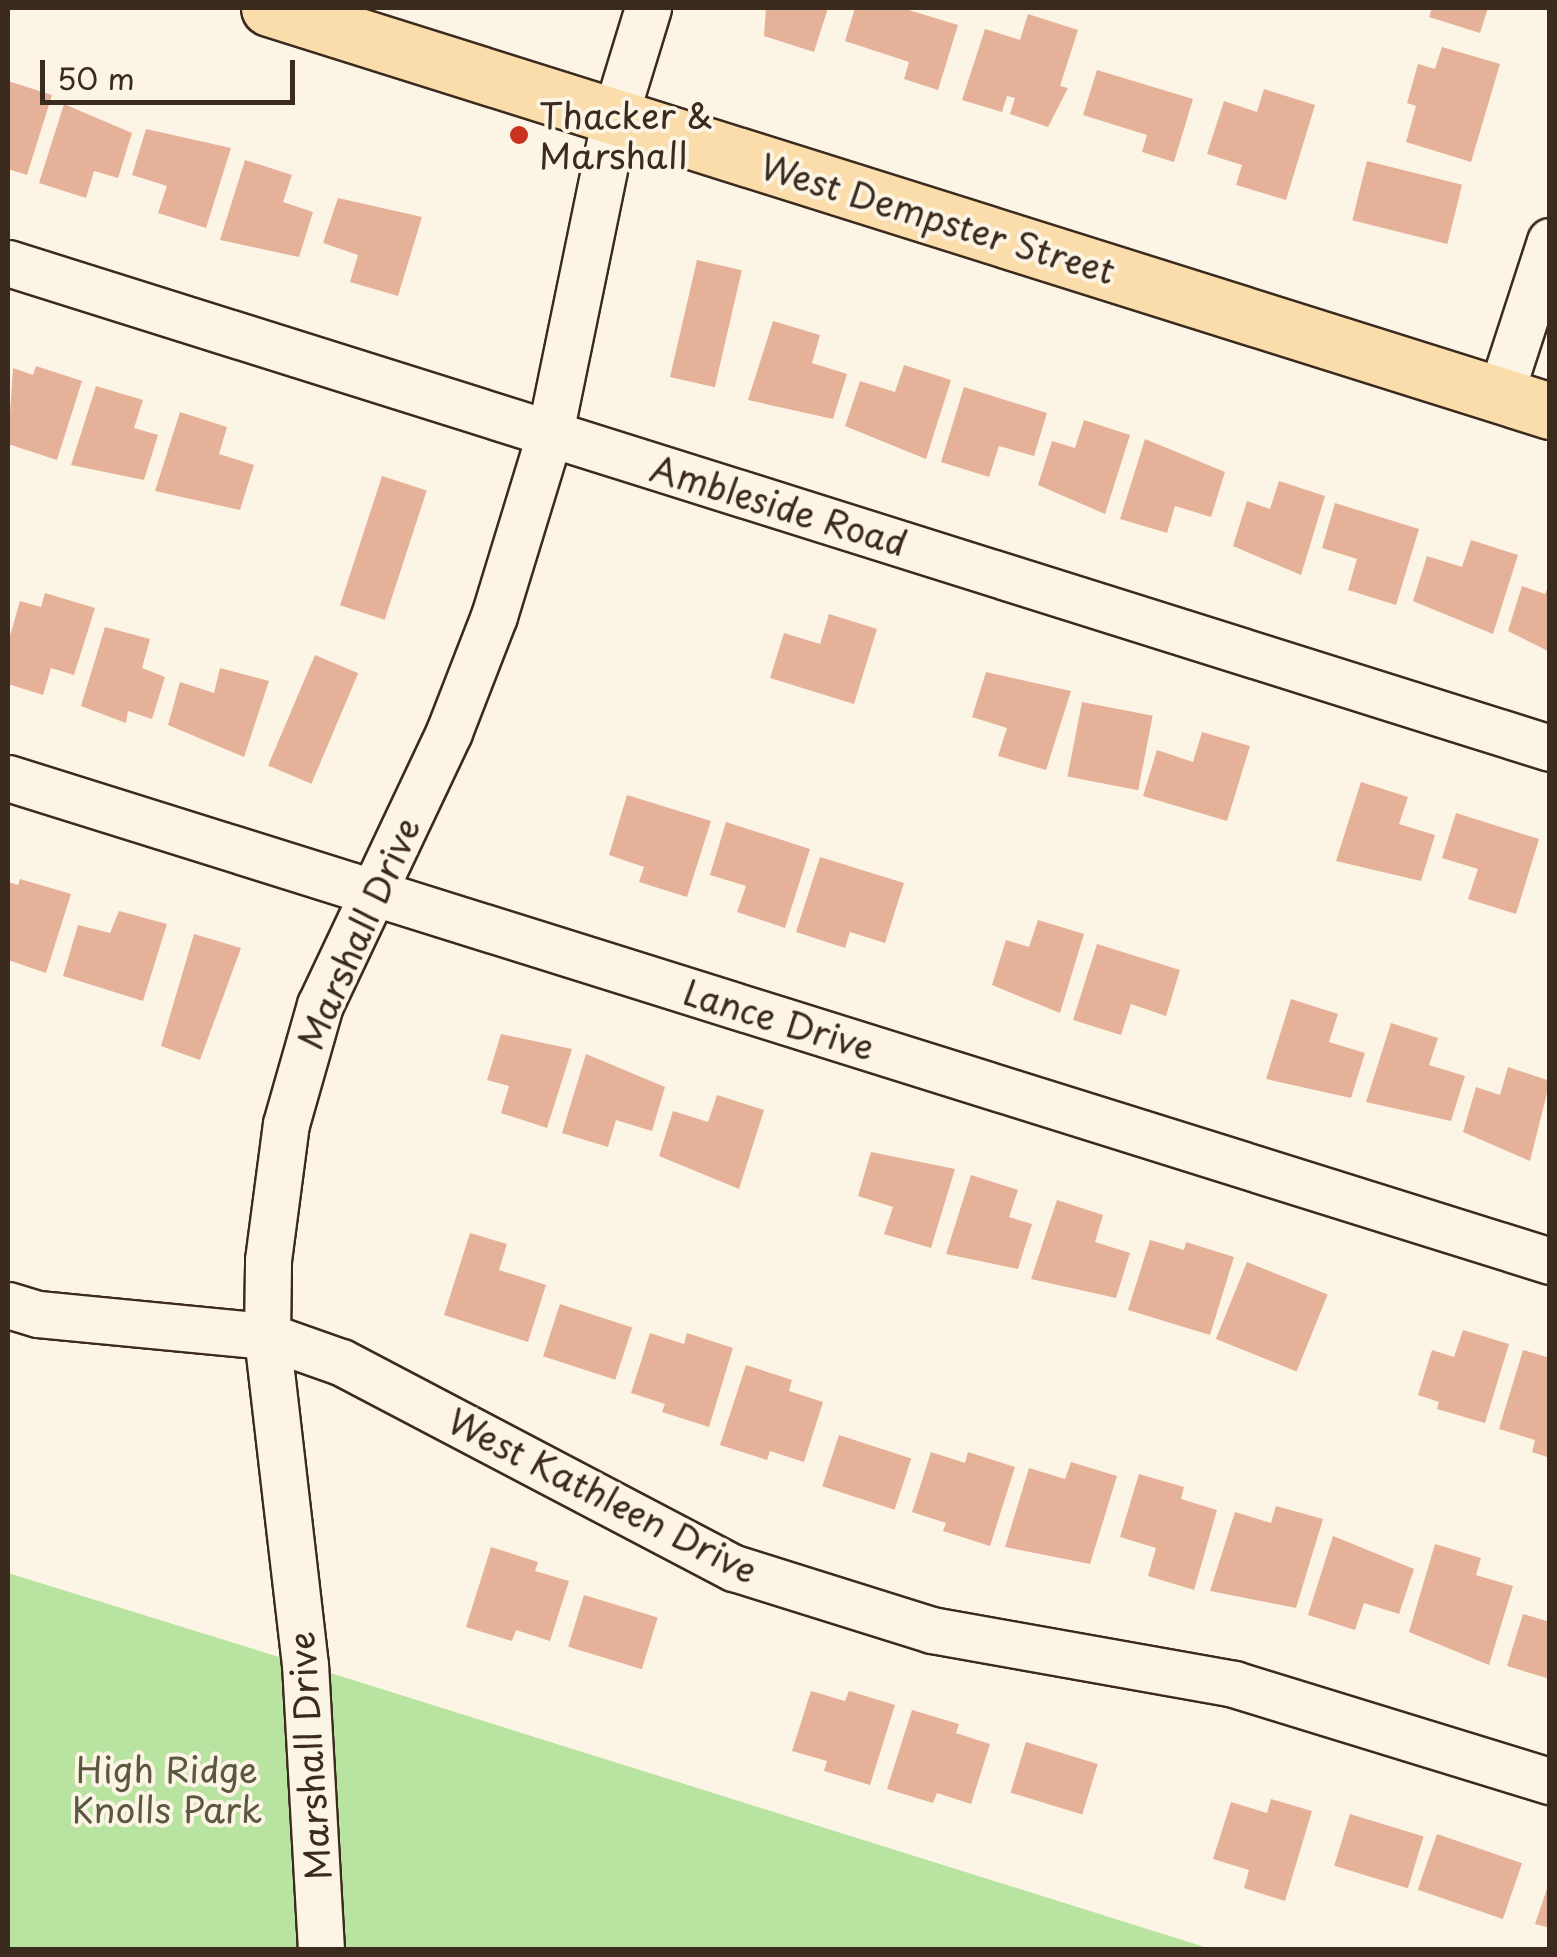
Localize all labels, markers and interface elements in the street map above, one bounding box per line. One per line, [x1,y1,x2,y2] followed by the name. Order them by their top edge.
[45,40,300,102] scale bar
[57,55,135,100] text: 50 m
[539,94,715,176] place label: Thacker & Marshall
[508,124,530,146] marker: Thacker & Marshall
[753,143,1123,293] street label: West Dempster Street
[646,446,912,564] street label: Ambleside Road
[288,811,428,1055] street label: Marshall Drive
[679,970,879,1068] street label: Lance Drive
[441,1398,765,1592] street label: West Kathleen Drive
[279,1630,339,1882] street label: Marshall Drive
[73,1748,261,1830] park label: High Ridge Knolls Park

